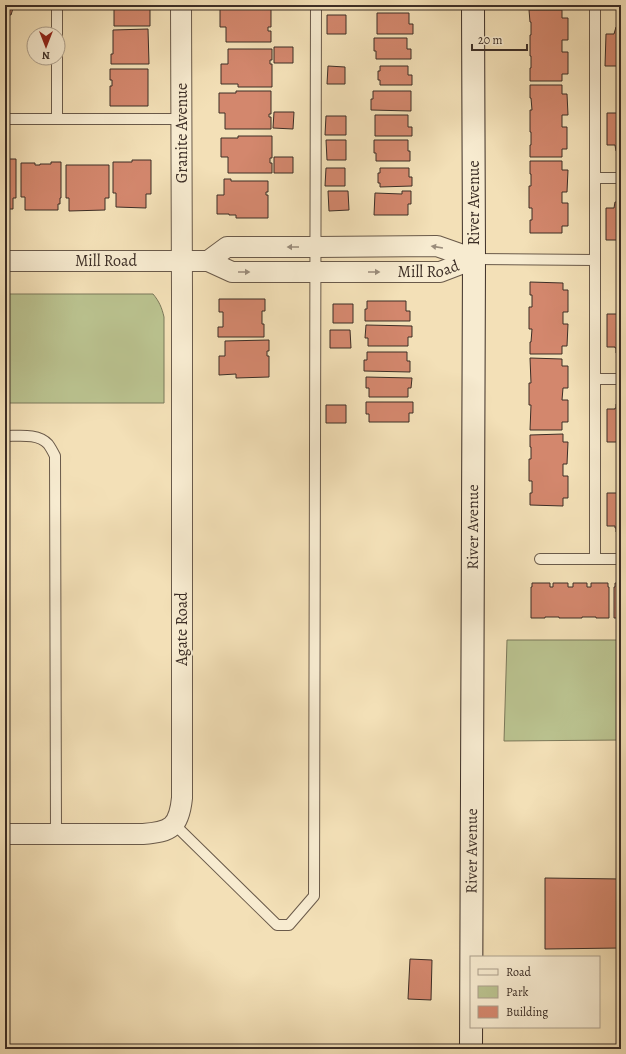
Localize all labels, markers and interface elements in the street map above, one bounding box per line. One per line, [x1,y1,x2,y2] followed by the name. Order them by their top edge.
[26,26,66,66] north arrow
[472,26,527,52] scale bar
[478,32,502,48] text: 20 m
[42,48,50,63] text: N
[171,83,193,183] street label: Granite Avenue
[463,160,485,246] street label: River Avenue
[286,244,299,250] one-way arrow
[431,244,443,250] one-way arrow
[75,250,138,272] street label: Mill Road
[397,255,463,283] street label: Mill Road
[238,269,251,275] one-way arrow
[368,269,381,275] one-way arrow
[462,484,484,570] street label: River Avenue
[171,592,193,667] street label: Agate Road
[461,808,483,894] street label: River Avenue
[470,956,600,1028] legend
[506,964,532,980] text: Road
[506,984,529,1000] text: Park
[506,1004,548,1020] text: Building

